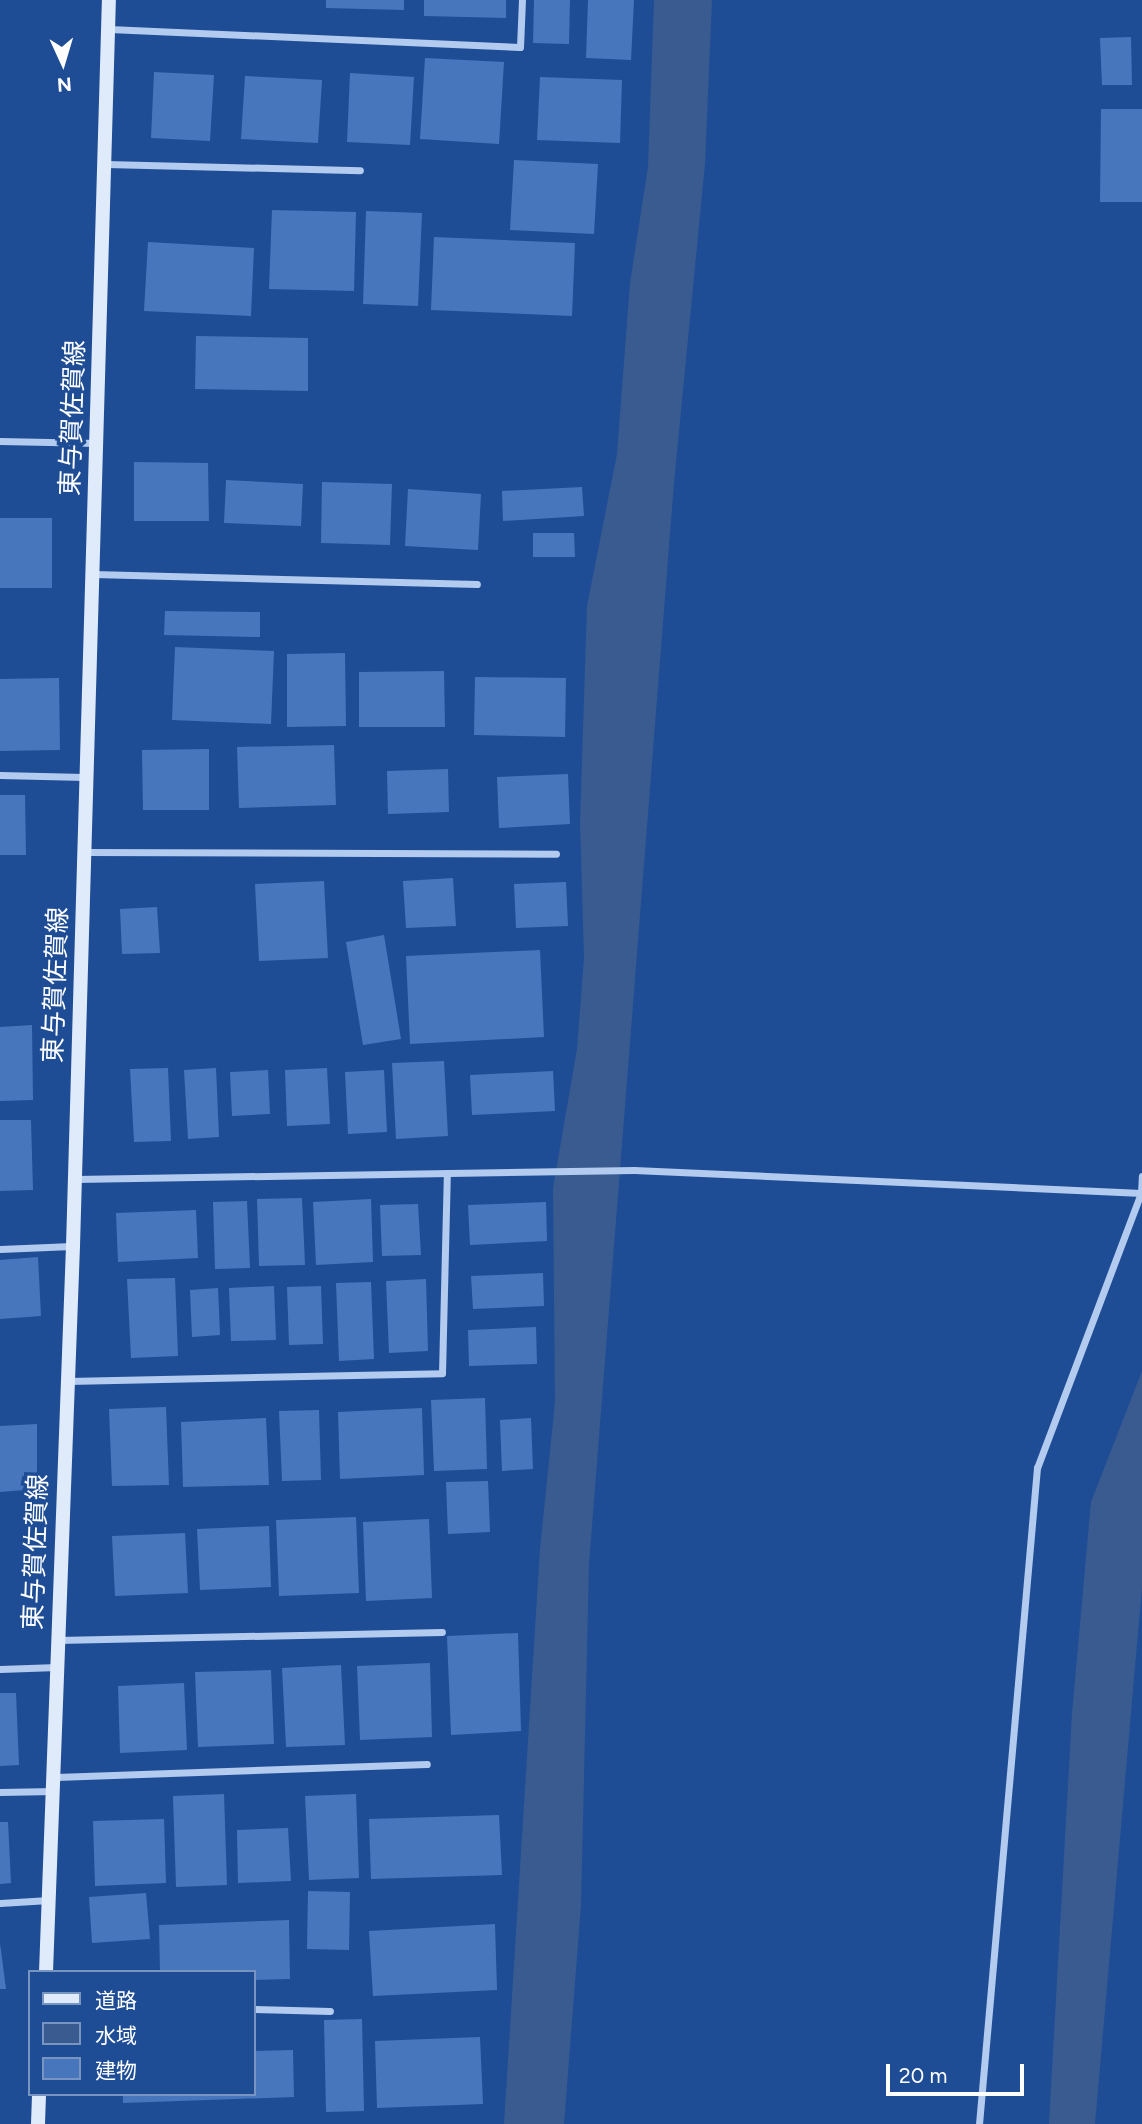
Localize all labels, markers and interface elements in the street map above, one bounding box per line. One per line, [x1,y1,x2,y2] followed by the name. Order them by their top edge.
[28,28,98,98] north arrow
[56,72,73,96] text: N
[55,340,91,496] street label: 東与賀佐賀線
[38,907,74,1063] street label: 東与賀佐賀線
[18,1474,54,1630] street label: 東与賀佐賀線
[28,1970,256,2096] legend
[95,1988,137,2013] text: 道路
[95,2023,137,2048] text: 水域
[890,2050,1028,2094] scale bar
[95,2058,137,2083] text: 建物
[899,2063,947,2088] text: 20 m

